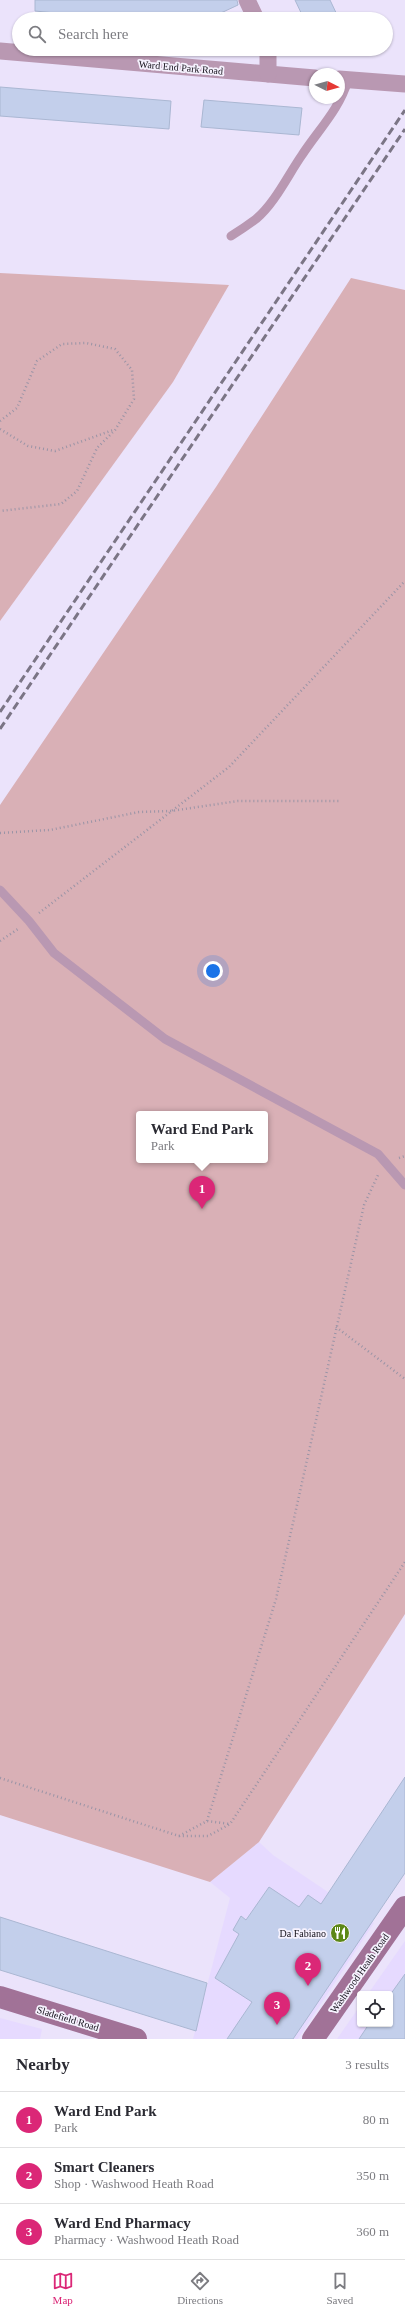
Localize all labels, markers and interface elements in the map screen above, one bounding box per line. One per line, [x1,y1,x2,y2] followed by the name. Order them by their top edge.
[12,12,393,56] search box
[26,23,48,45] icon: search
[58,26,128,42] text: Search here
[138,58,224,77] street label: Ward End Park Road
[309,68,345,104] north arrow
[203,961,223,981] your location
[136,1111,268,1163] popup
[151,1121,253,1137] text: Ward End Park
[151,1138,175,1153] text: Park
[189,1176,215,1209] pin: 1
[329,1922,351,1944] restaurant icon: Da Fabiano
[280,1928,326,1939] place label: Da Fabiano
[328,1932,391,2015] street label: Washwood Heath Road
[295,1953,321,1986] pin: 2
[357,1991,393,2027] map controls
[357,1991,393,2027] button: locate
[264,1992,290,2025] pin: 3
[36,2004,100,2033] street label: Sladefield Road
[16,2055,70,2074] text: Nearby
[345,2057,389,2072] text: 3 results
[54,2103,157,2119] text: Ward End Park
[26,2112,32,2127] text: 1
[363,2112,389,2127] text: 80 m
[54,2120,78,2135] text: Park
[54,2159,154,2175] text: Smart Cleaners
[26,2168,32,2183] text: 2
[356,2168,389,2183] text: 350 m
[54,2176,214,2191] text: Shop · Washwood Heath Road
[54,2215,191,2231] text: Ward End Pharmacy
[26,2224,32,2239] text: 3
[356,2224,389,2239] text: 360 m
[54,2232,239,2247] text: Pharmacy · Washwood Heath Road
[52,2270,74,2306] tab: Map
[177,2270,223,2306] tab: Directions
[326,2270,353,2306] tab: Saved

